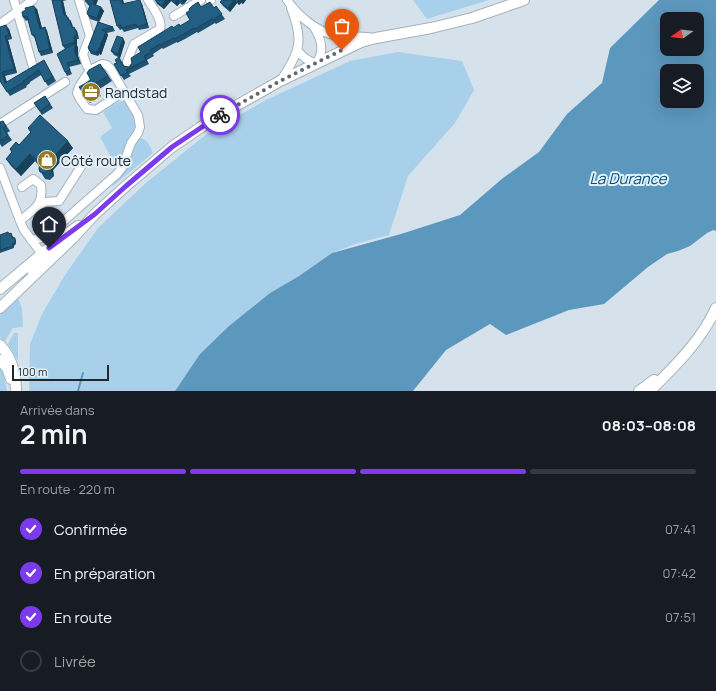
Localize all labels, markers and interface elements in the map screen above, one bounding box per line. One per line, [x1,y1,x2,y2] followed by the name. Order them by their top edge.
[325,9,359,50] pin
[660,12,704,56] north arrow
[660,12,704,108] map controls
[331,15,353,37] icon: bag
[660,64,704,108] button: layers
[80,81,102,103] office icon: Randstad
[105,83,167,102] place label: Randstad
[200,95,240,135] courier
[209,104,231,126] icon: bike
[36,149,58,171] shop icon: Côté route
[61,151,131,170] place label: Côté route
[589,168,668,189] water label: La Durance
[32,207,66,248] pin
[38,213,60,235] icon: home
[12,363,109,382] scale bar
[18,364,47,379] text: 100 m
[20,401,95,419] text: Arrivée dans
[602,415,696,436] text: 08:03–08:08
[20,416,88,452] text: 2 min
[20,480,115,498] text: En route · 220 m
[20,518,42,540] icon: check
[54,519,127,540] text: Confirmée
[665,520,696,538] text: 07:41
[20,562,42,584] icon: check
[54,563,155,584] text: En préparation
[663,564,696,582] text: 07:42
[20,606,42,628] icon: check
[54,607,112,628] text: En route
[665,608,696,626] text: 07:51
[54,651,96,672] text: Livrée

